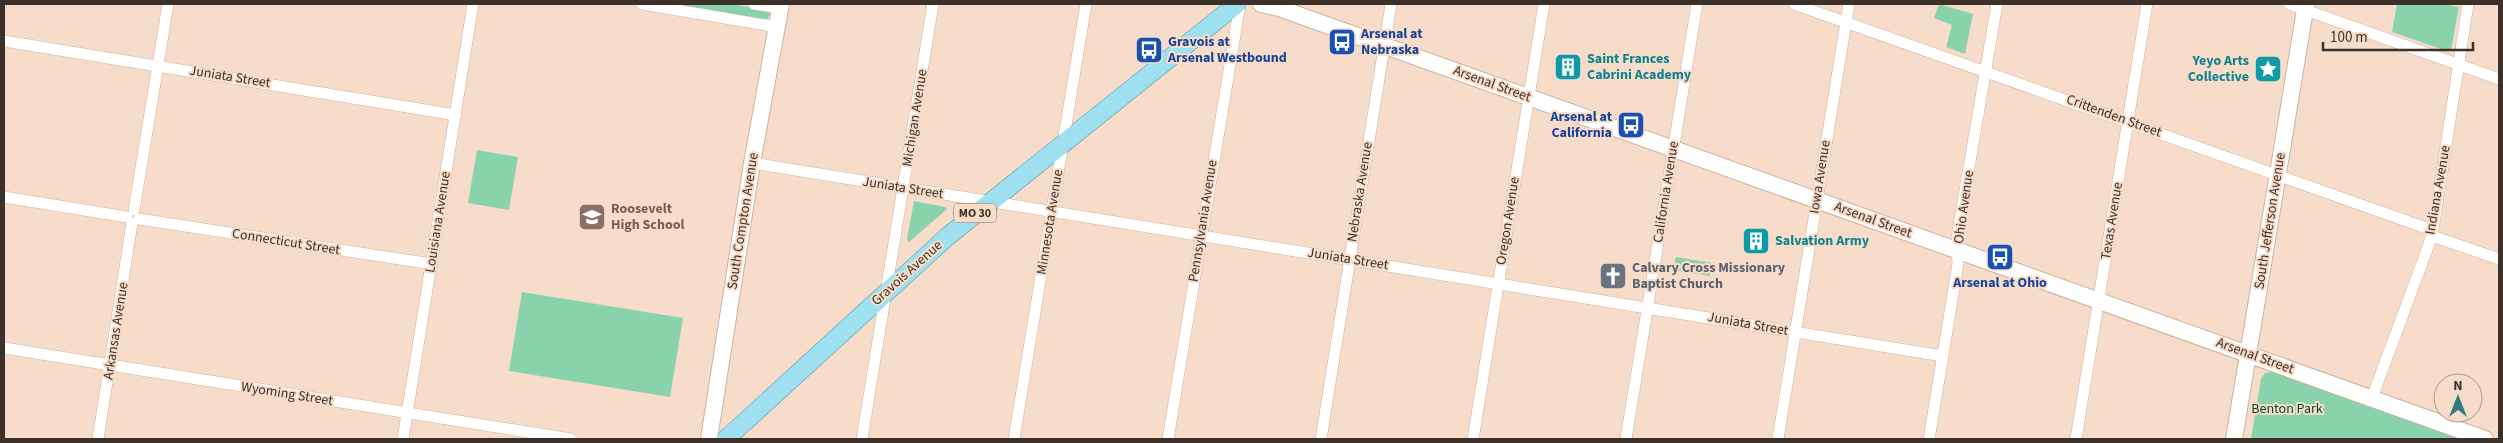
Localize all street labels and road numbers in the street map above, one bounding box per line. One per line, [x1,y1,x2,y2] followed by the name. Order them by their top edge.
[188,61,272,93] street label: Juniata Street
[1450,61,1534,107] street label: Arsenal Street
[897,68,933,168] street label: Michigan Avenue
[2064,89,2165,143] street label: Crittenden Street
[1804,139,1836,215] street label: Iowa Avenue
[1648,140,1684,244] street label: California Avenue
[1342,141,1378,243] street label: Nebraska Avenue
[2420,144,2456,236] street label: Indiana Avenue
[722,151,764,291] street label: South Compton Avenue
[2249,151,2291,291] street label: South Jefferson Avenue
[1183,159,1223,283] street label: Pennsylvania Avenue
[1032,168,1068,276] street label: Minnesota Avenue
[1949,169,1979,245] street label: Ohio Avenue
[420,170,456,274] street label: Louisiana Avenue
[861,172,945,204] street label: Juniata Street
[1491,175,1525,266] street label: Oregon Avenue
[2096,181,2128,261] street label: Texas Avenue
[1831,197,1915,243] street label: Arsenal Street
[954,204,996,222] road number: MO 30
[231,224,342,260] street label: Connecticut Street
[867,236,947,310] street label: Gravois Avenue
[1306,243,1390,275] street label: Juniata Street
[98,281,134,381] street label: Arkansas Avenue
[1706,307,1790,341] street label: Juniata Street
[2213,333,2297,379] street label: Arsenal Street
[240,377,335,411] street label: Wyoming Street

